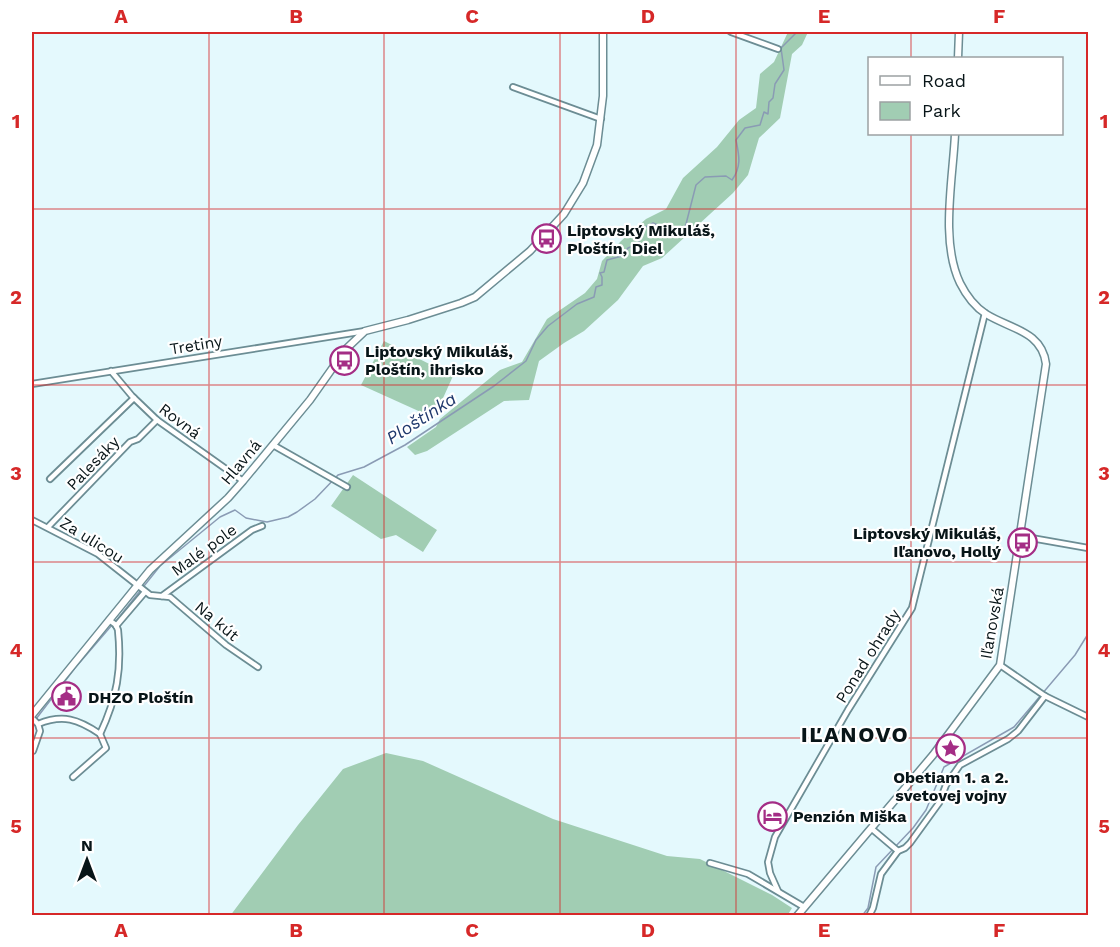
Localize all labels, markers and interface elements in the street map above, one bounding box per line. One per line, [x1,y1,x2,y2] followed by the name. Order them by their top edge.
[114,4,128,28] text: A
[289,4,303,28] text: B
[465,4,479,28] text: C
[641,4,655,28] text: D
[818,4,830,28] text: E
[993,4,1005,28] text: F
[868,57,1063,135] legend
[922,70,966,91] text: Road
[922,100,961,121] text: Park
[12,109,20,133] text: 1
[1100,109,1108,133] text: 1
[567,221,715,258] place label: Liptovský Mikuláš, Ploštín, Diel
[530,223,562,255] bus stop icon: Liptovský Mikuláš, Ploštín, Diel
[10,285,22,309] text: 2
[1098,285,1110,309] text: 2
[168,331,224,359] street label: Tretiny
[365,342,513,379] place label: Liptovský Mikuláš, Ploštín, ihrisko
[328,344,360,376] bus stop icon: Liptovský Mikuláš, Ploštín, ihrisko
[382,388,460,448] water label: Ploštínka
[155,399,205,443] street label: Rovná
[63,431,124,494] street label: Palesáky
[217,436,265,488] street label: Hlavná
[10,461,22,485] text: 3
[1098,461,1110,485] text: 3
[57,513,127,567] street label: Za ulicou
[168,520,240,580] street label: Malé pole
[853,524,1002,561] place label: Liptovský Mikuláš, Iľanovo, Hollý
[1006,526,1038,558] bus stop icon: Liptovský Mikuláš, Iľanovo, Hollý
[976,586,1008,660] street label: Iľanovská
[191,597,243,645] street label: Na kút
[832,605,905,706] street label: Ponad ohrady
[10,638,23,662] text: 4
[1098,638,1111,662] text: 4
[51,681,83,713] public building icon: DHZO Ploštín
[88,688,193,707] place label: DHZO Ploštín
[801,722,909,747] district label: IĽANOVO
[935,733,967,765] place icon: Obetiam 1. a 2. svetovej vojny
[893,768,1009,805] place label: Obetiam 1. a 2. svetovej vojny
[756,800,788,832] hotel icon: Penzión Miška
[793,807,907,826] place label: Penzión Miška
[10,814,22,838] text: 5
[1098,814,1110,838] text: 5
[57,830,117,890] north arrow
[81,836,93,855] text: N
[114,918,128,942] text: A
[289,918,303,942] text: B
[465,918,479,942] text: C
[641,918,655,942] text: D
[818,918,830,942] text: E
[993,918,1005,942] text: F

